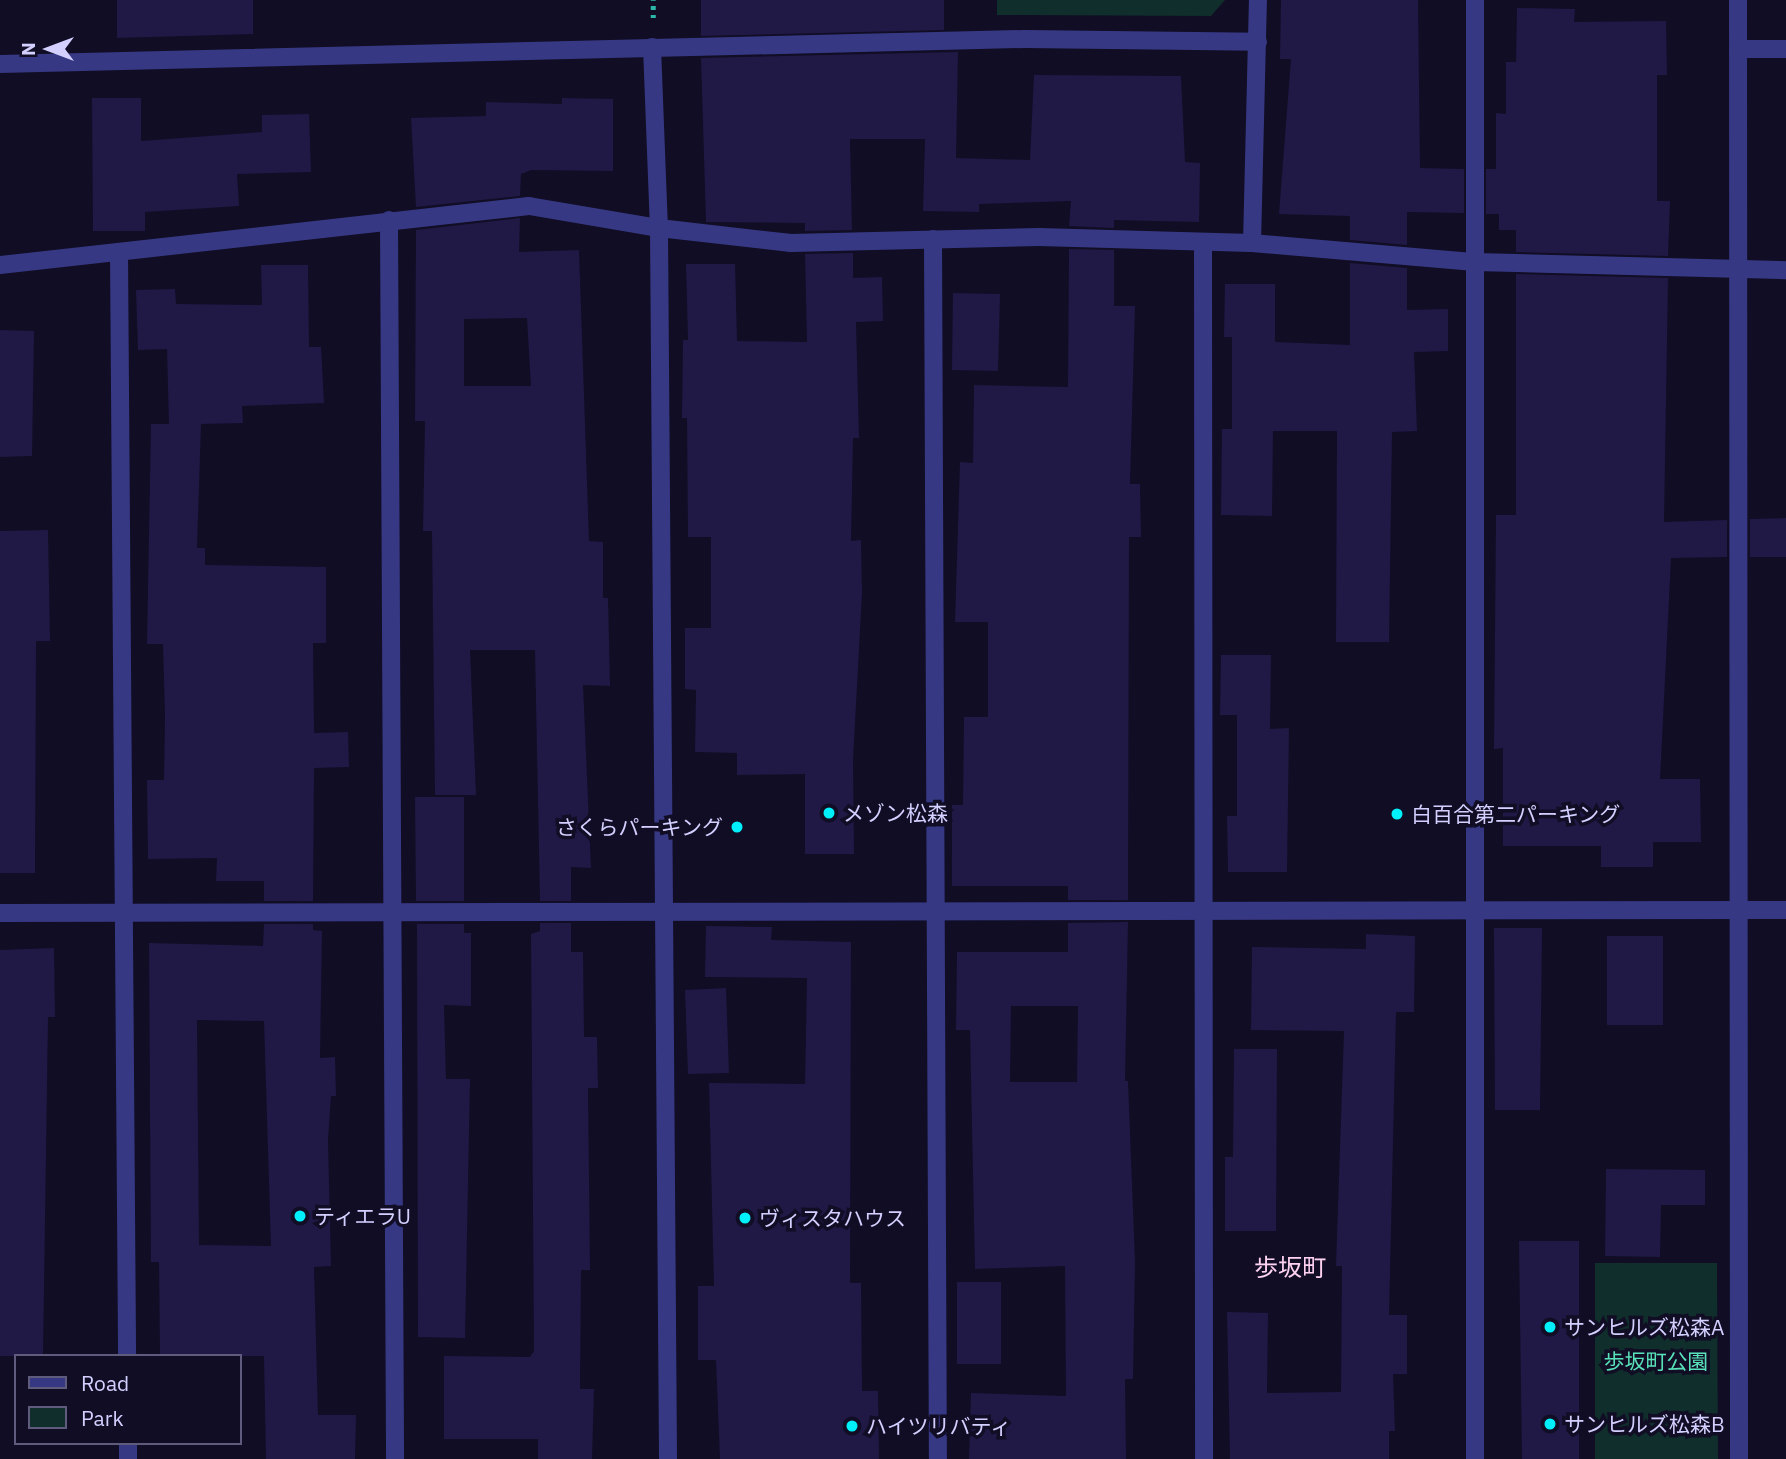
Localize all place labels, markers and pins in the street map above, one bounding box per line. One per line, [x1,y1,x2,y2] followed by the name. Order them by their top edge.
[843,800,948,826] place label: メゾン松森
[1411,801,1621,827] place label: 白百合第二パーキング
[821,805,837,821] marker: メゾン松森
[1389,806,1405,822] marker: 白百合第二パーキング
[555,814,723,840] place label: さくらパーキング
[729,819,745,835] marker: さくらパーキング
[314,1203,412,1229] place label: ティエラU
[759,1205,906,1231] place label: ヴィスタハウス
[292,1208,308,1224] marker: ティエラU
[737,1210,753,1226] marker: ヴィスタハウス
[1564,1314,1724,1340] place label: サンヒルズ松森A
[1542,1319,1558,1335] marker: サンヒルズ松森A
[1564,1411,1725,1437] place label: サンヒルズ松森B
[866,1413,1013,1439] place label: ハイツリバティ
[1542,1416,1558,1432] marker: サンヒルズ松森B
[844,1418,860,1434] marker: ハイツリバティ

